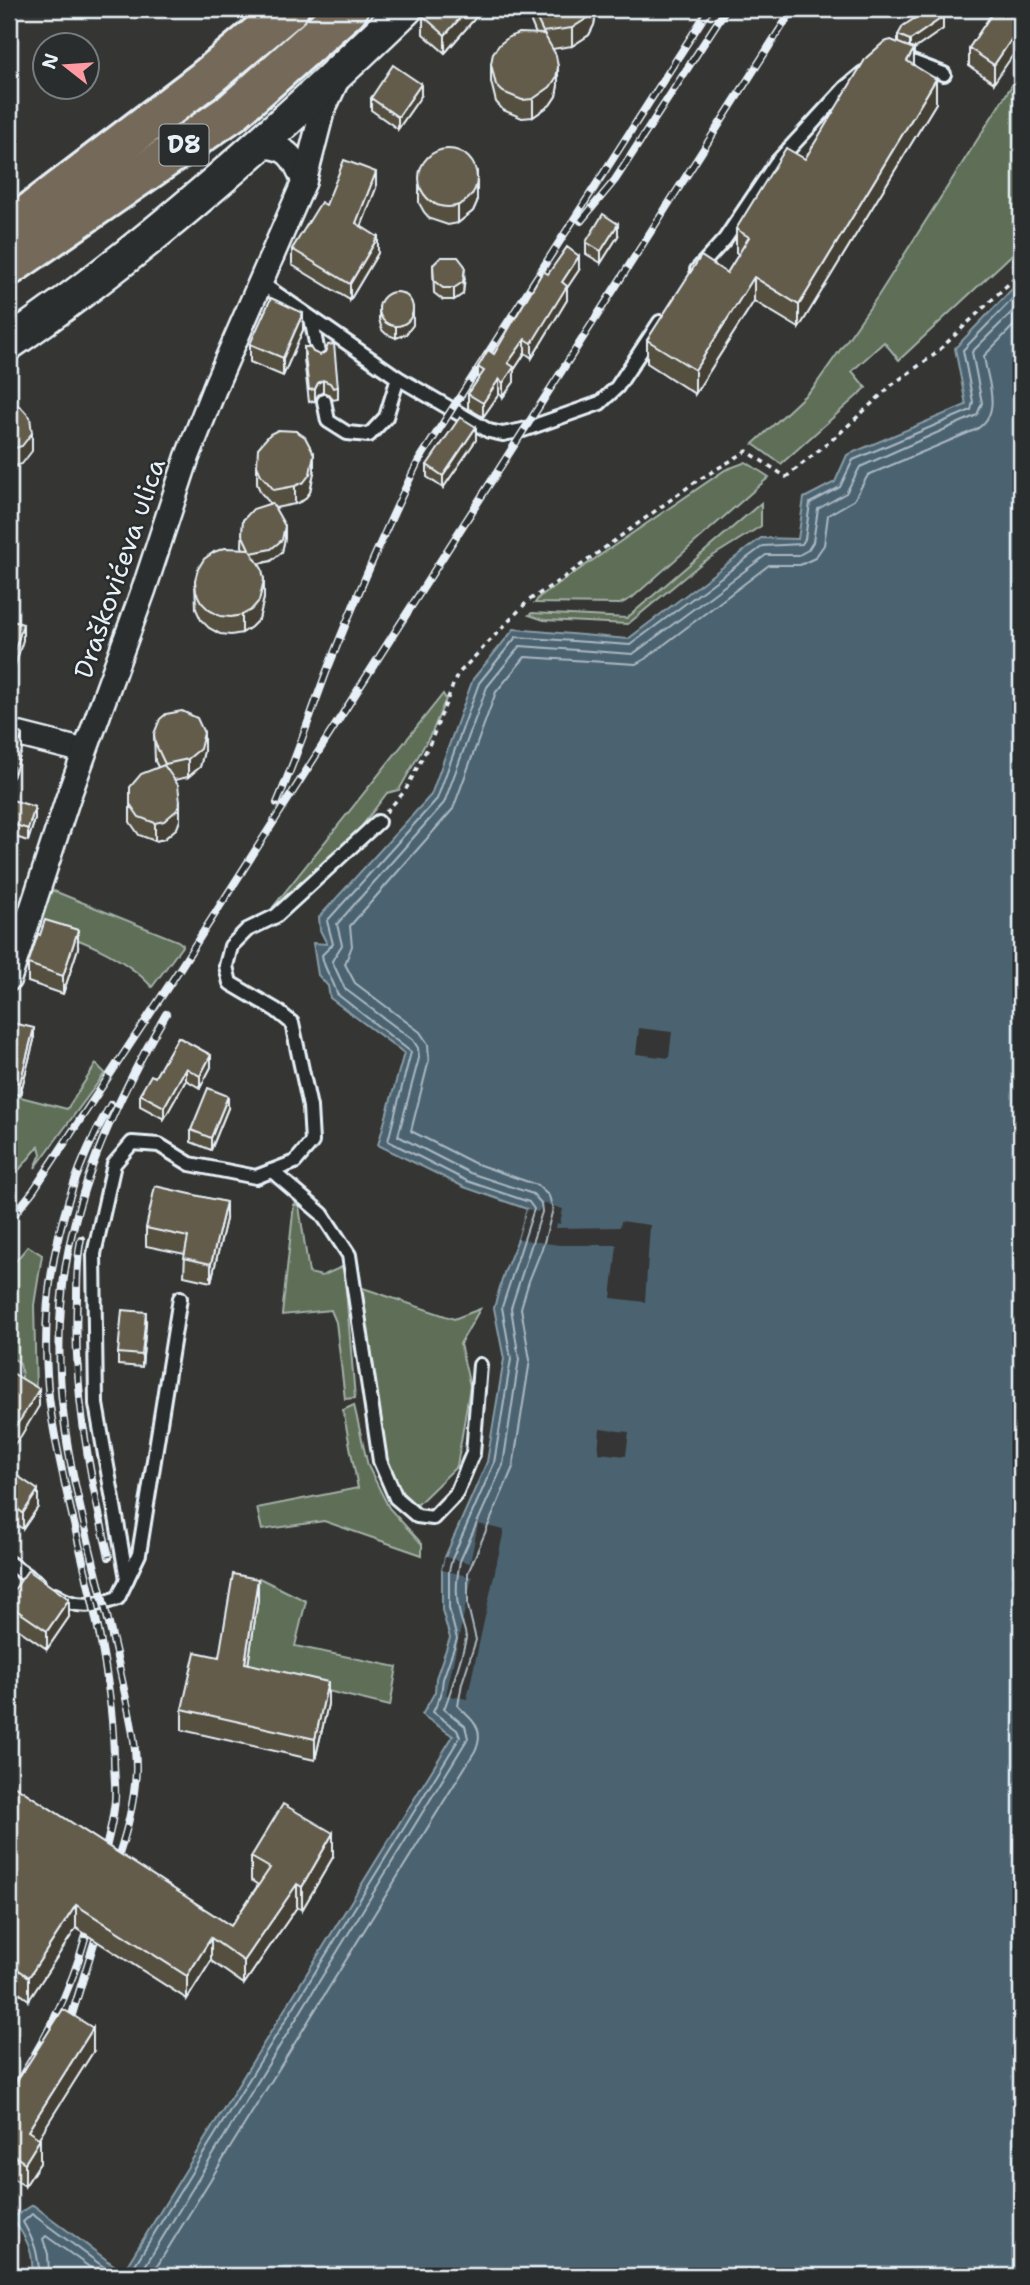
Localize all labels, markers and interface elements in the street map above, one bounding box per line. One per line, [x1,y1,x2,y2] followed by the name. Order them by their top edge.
[32,32,102,102] north arrow
[36,50,64,72] text: N
[160,125,208,166] road number: D8
[65,454,173,682] street label: Draškovićeva ulica

